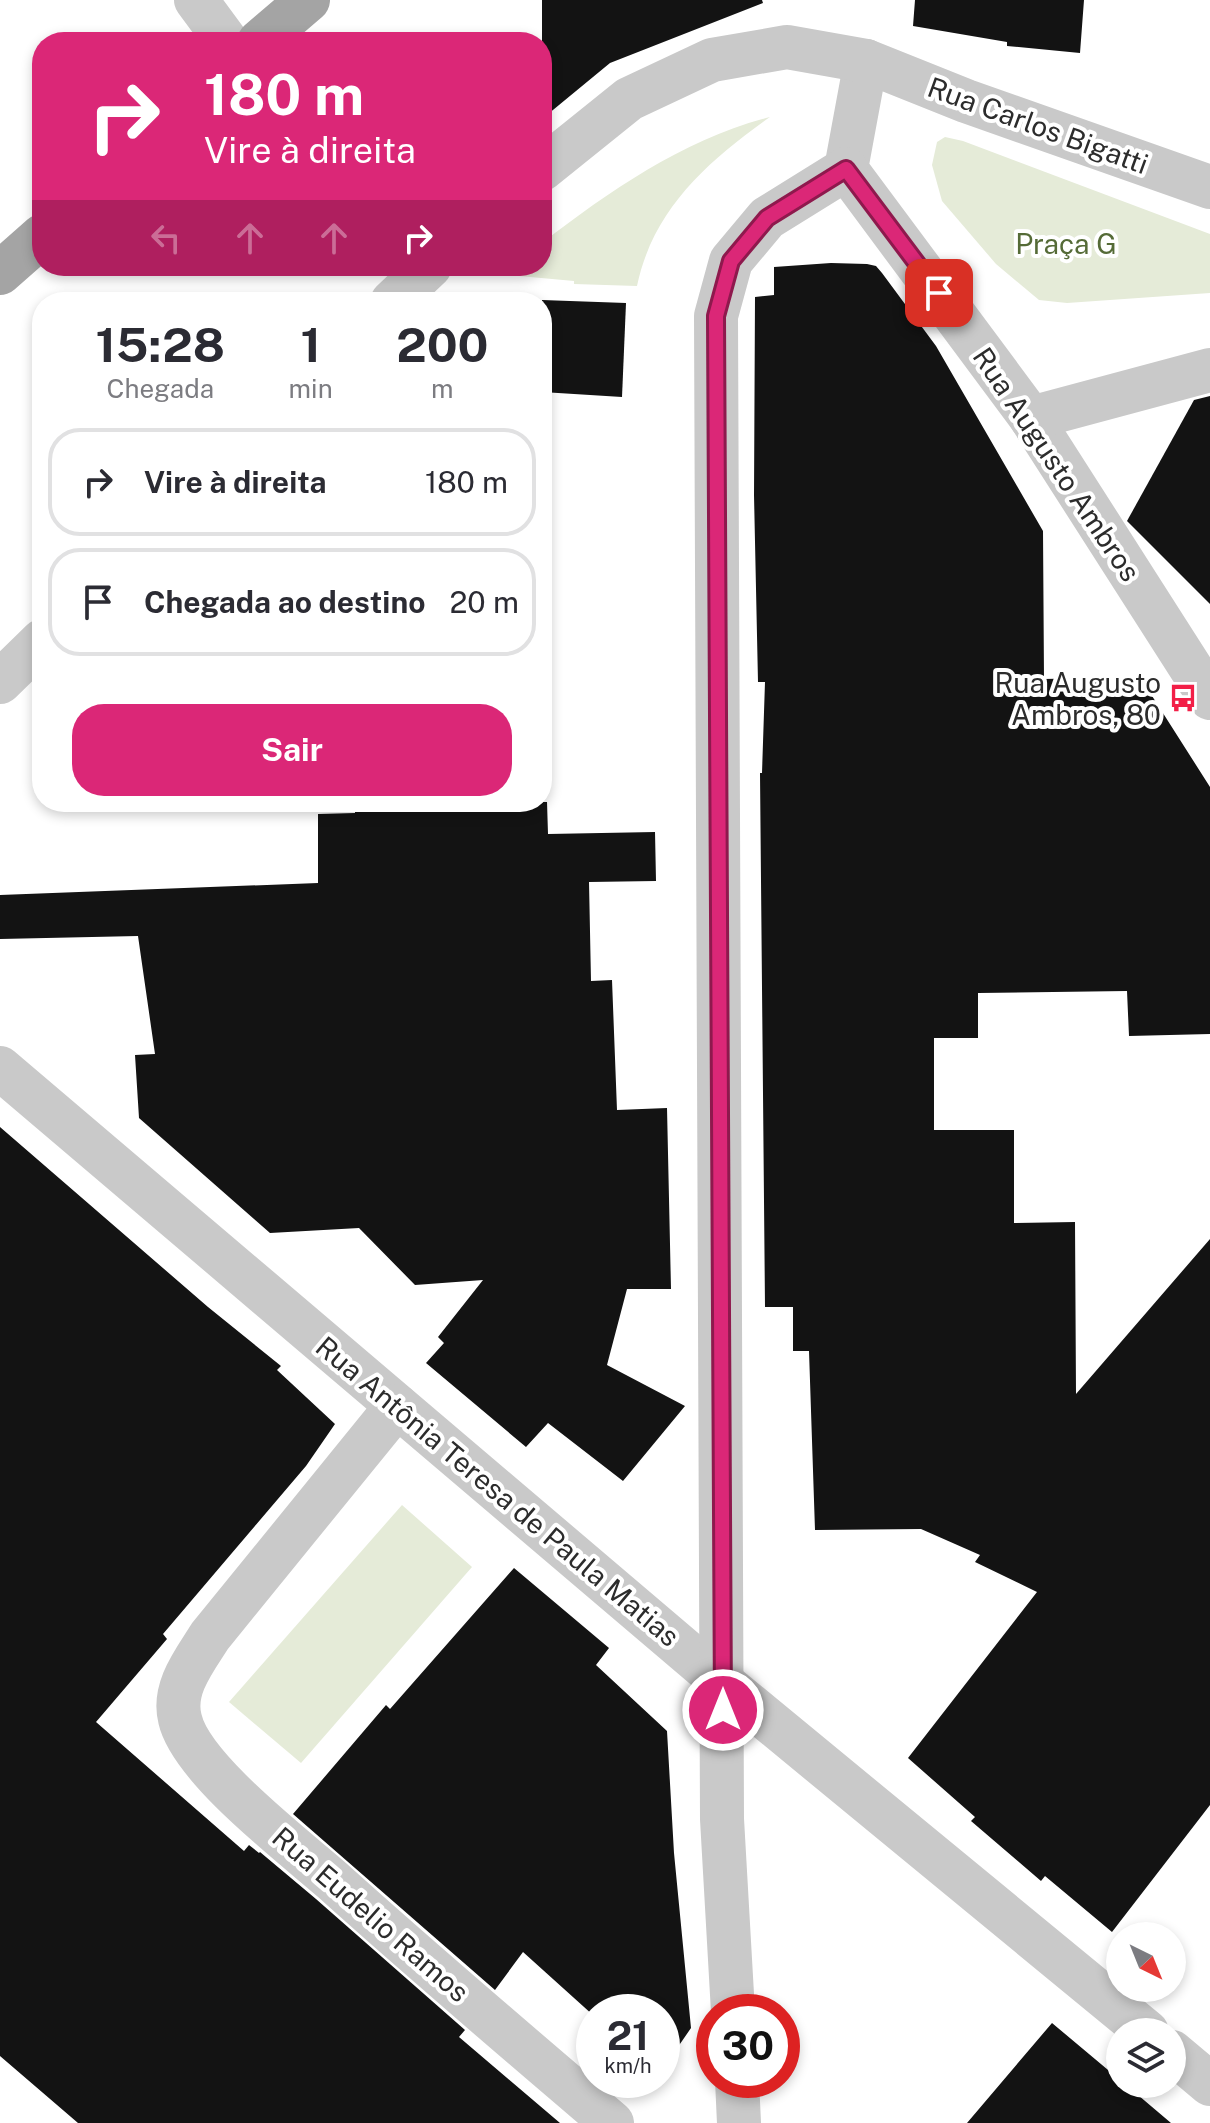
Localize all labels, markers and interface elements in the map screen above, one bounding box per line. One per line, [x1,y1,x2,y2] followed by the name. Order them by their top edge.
[204,62,364,128] text: 180 m
[72,64,176,168] icon: right
[923,70,1153,180] street label: Rua Carlos Bigatti
[204,129,416,171] text: Vire à direita
[144,216,188,260] icon: left
[228,216,272,260] icon: ahead
[312,216,356,260] icon: ahead
[396,216,440,260] icon: right
[1015,227,1117,260] park label: Praça G
[905,259,973,327] pin
[917,271,961,315] icon: arrive
[96,316,225,373] text: 15:28
[300,316,321,373] text: 1
[396,316,488,373] text: 200
[967,341,1147,587] street label: Rua Augusto Ambros
[107,373,214,404] text: Chegada
[289,373,333,404] text: min
[431,373,454,404] text: m
[76,460,120,504] icon: right
[144,464,327,500] text: Vire à direita
[425,464,508,500] text: 180 m
[76,580,120,624] icon: arrive
[144,584,425,620] text: Chegada ao destino
[449,584,519,620] text: 20 m
[994,666,1161,731] place label: Rua Augusto Ambros, 80
[1168,683,1198,713] bus stop icon: Rua Augusto Ambros, 80
[72,704,512,796] button: Sair
[310,1329,686,1653] street label: Rua Antônia Teresa de Paula Matias
[681,1668,765,1752] position arrow
[266,1820,476,2008] street label: Rua Eudelio Ramos
[1106,1922,1186,2002] north arrow
[1106,1922,1186,2098] map controls
[696,1994,800,2098] speed limit sign: 30
[607,2012,649,2059] text: 21
[1106,2018,1186,2098] button: layers
[604,2054,652,2078] text: km/h

